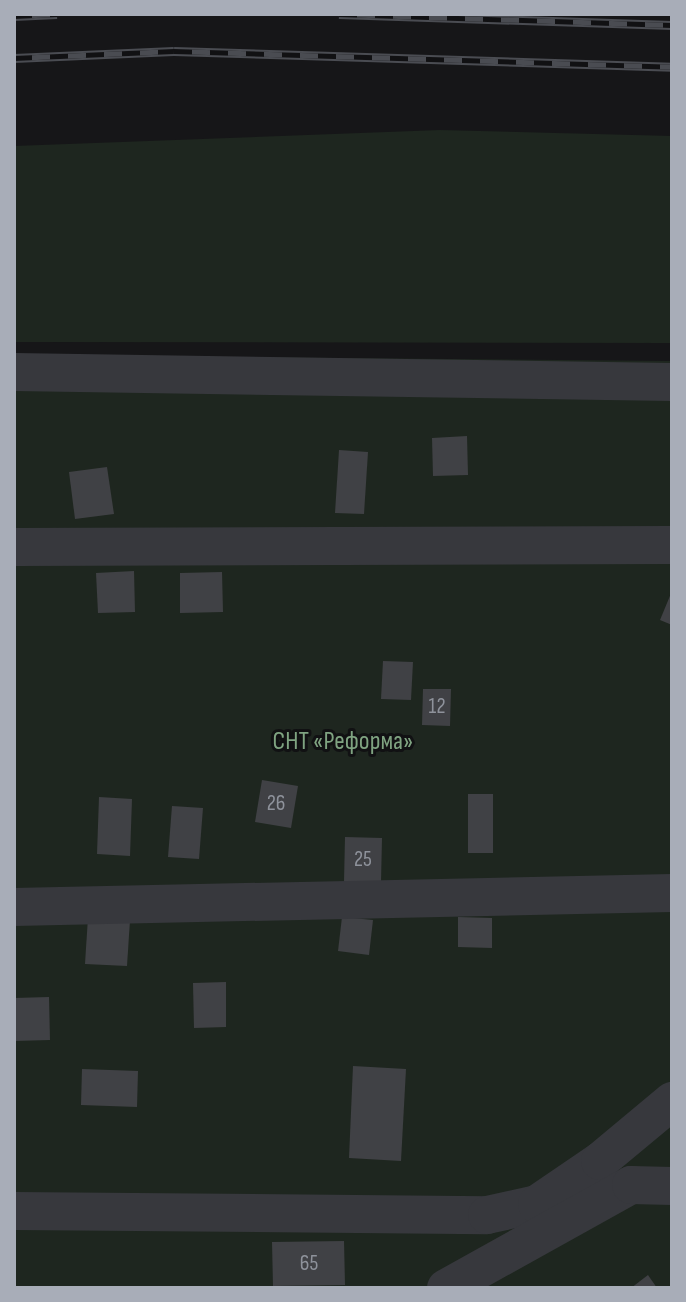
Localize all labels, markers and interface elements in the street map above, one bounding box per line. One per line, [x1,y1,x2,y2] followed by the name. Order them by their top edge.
[428,694,446,720] house number: 12
[273,726,413,758] park label: СНТ «Реформа»
[267,791,285,817] house number: 26
[354,847,372,873] house number: 25
[300,1251,318,1277] house number: 65

